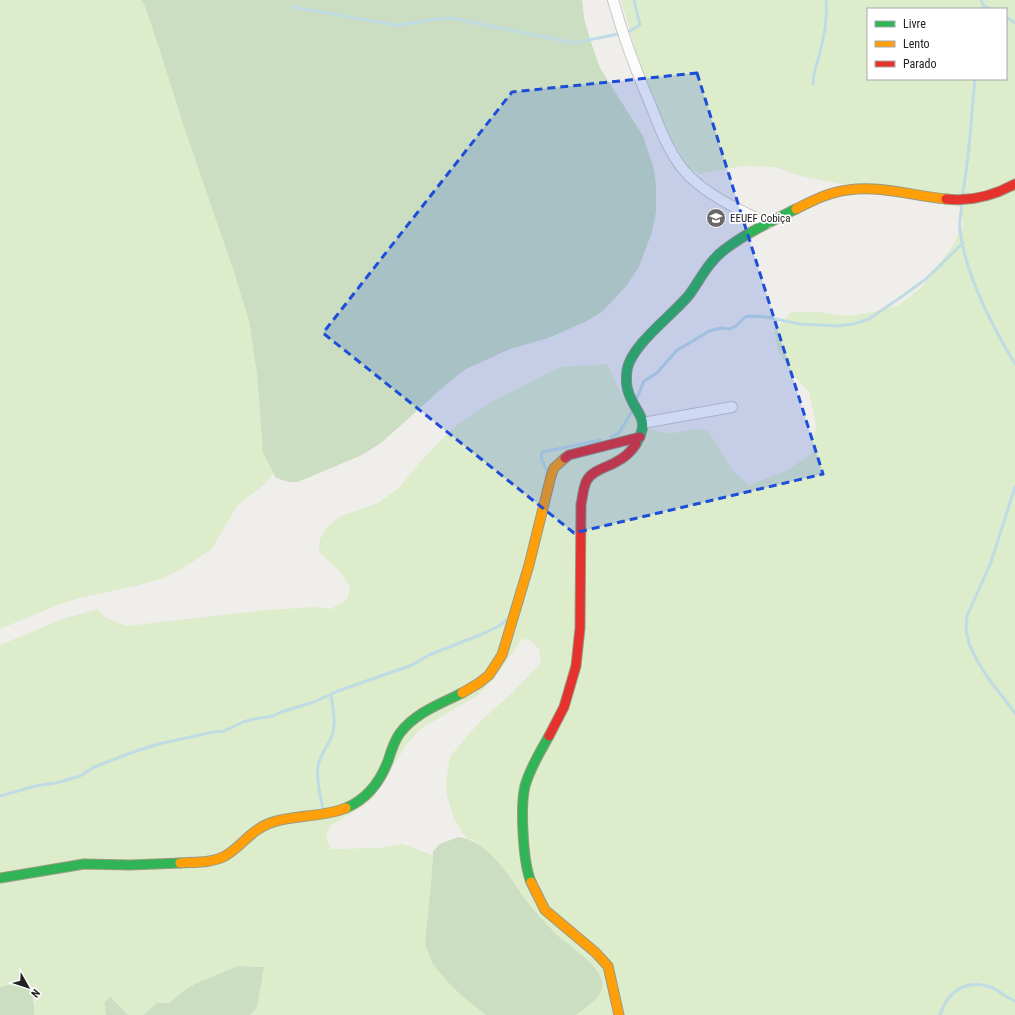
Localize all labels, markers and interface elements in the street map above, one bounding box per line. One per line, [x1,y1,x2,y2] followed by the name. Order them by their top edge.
[867,8,1007,80] legend
[903,17,926,31] text: Livre
[903,37,930,51] text: Lento
[903,57,936,71] text: Parado
[705,207,727,229] school or university icon: EEUEF Cobiça
[730,212,790,225] place label: EEUEF Cobiça
[8,967,48,1007] north arrow
[28,986,43,1000] text: N

